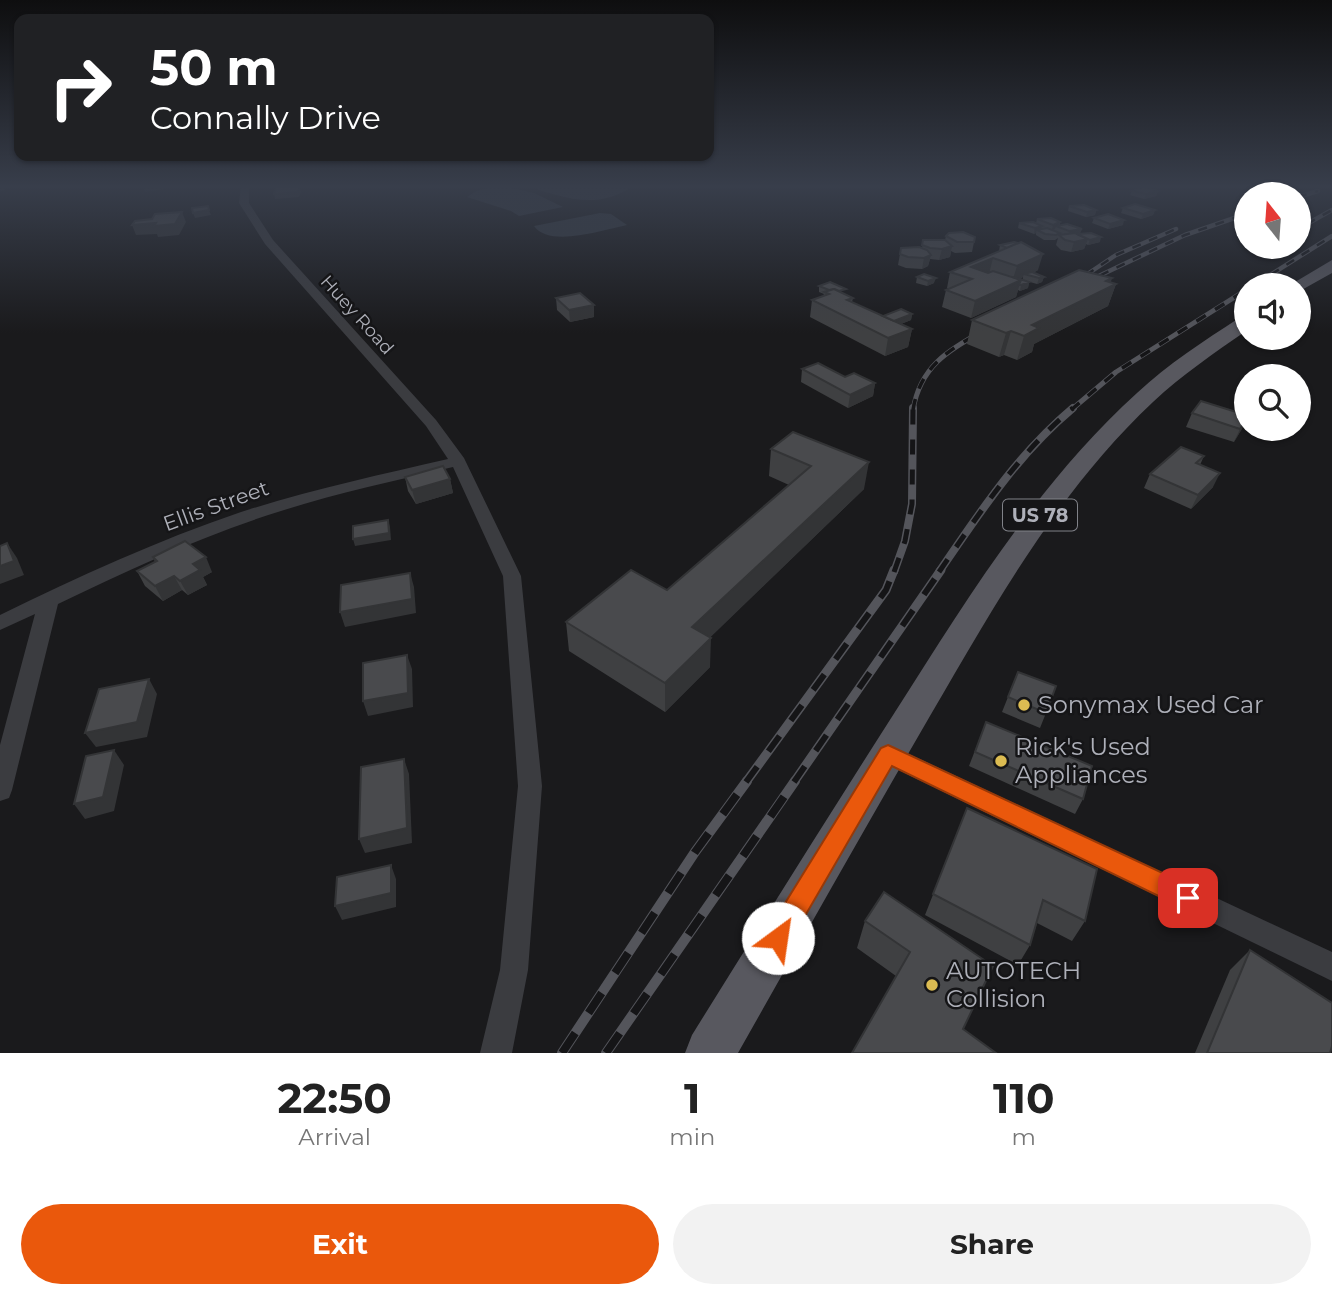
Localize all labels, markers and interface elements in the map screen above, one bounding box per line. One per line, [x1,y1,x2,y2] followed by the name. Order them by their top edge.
[150,38,278,97] text: 50 m
[35,42,126,133] icon: right
[150,98,381,137] text: Connally Drive
[1234,182,1311,259] north arrow
[1234,182,1311,441] map controls
[316,271,398,359] street label: Huey Road
[1234,273,1311,350] button: sound
[1234,364,1311,441] button: search
[160,475,272,536] street label: Ellis Street
[1003,500,1077,530] road number: US 78
[1038,690,1264,719] place label: Sonymax Used Car
[1016,697,1032,713] marker: Sonymax Used Car
[1015,732,1151,789] place label: Rick's Used Appliances
[993,753,1009,769] marker: Rick's Used Appliances
[1158,868,1218,928] pin
[1169,879,1207,917] icon: arrive
[741,901,815,975] position arrow
[946,956,1081,1013] place label: AUTOTECH Collision
[924,977,940,993] marker: AUTOTECH Collision
[278,1072,392,1124] text: 22:50
[684,1072,701,1124] text: 1
[993,1072,1054,1124] text: 110
[298,1123,371,1151] text: Arrival
[669,1123,715,1151] text: min
[1011,1123,1036,1151] text: m
[21,1204,659,1284] button: Exit
[673,1204,1311,1284] button: Share

